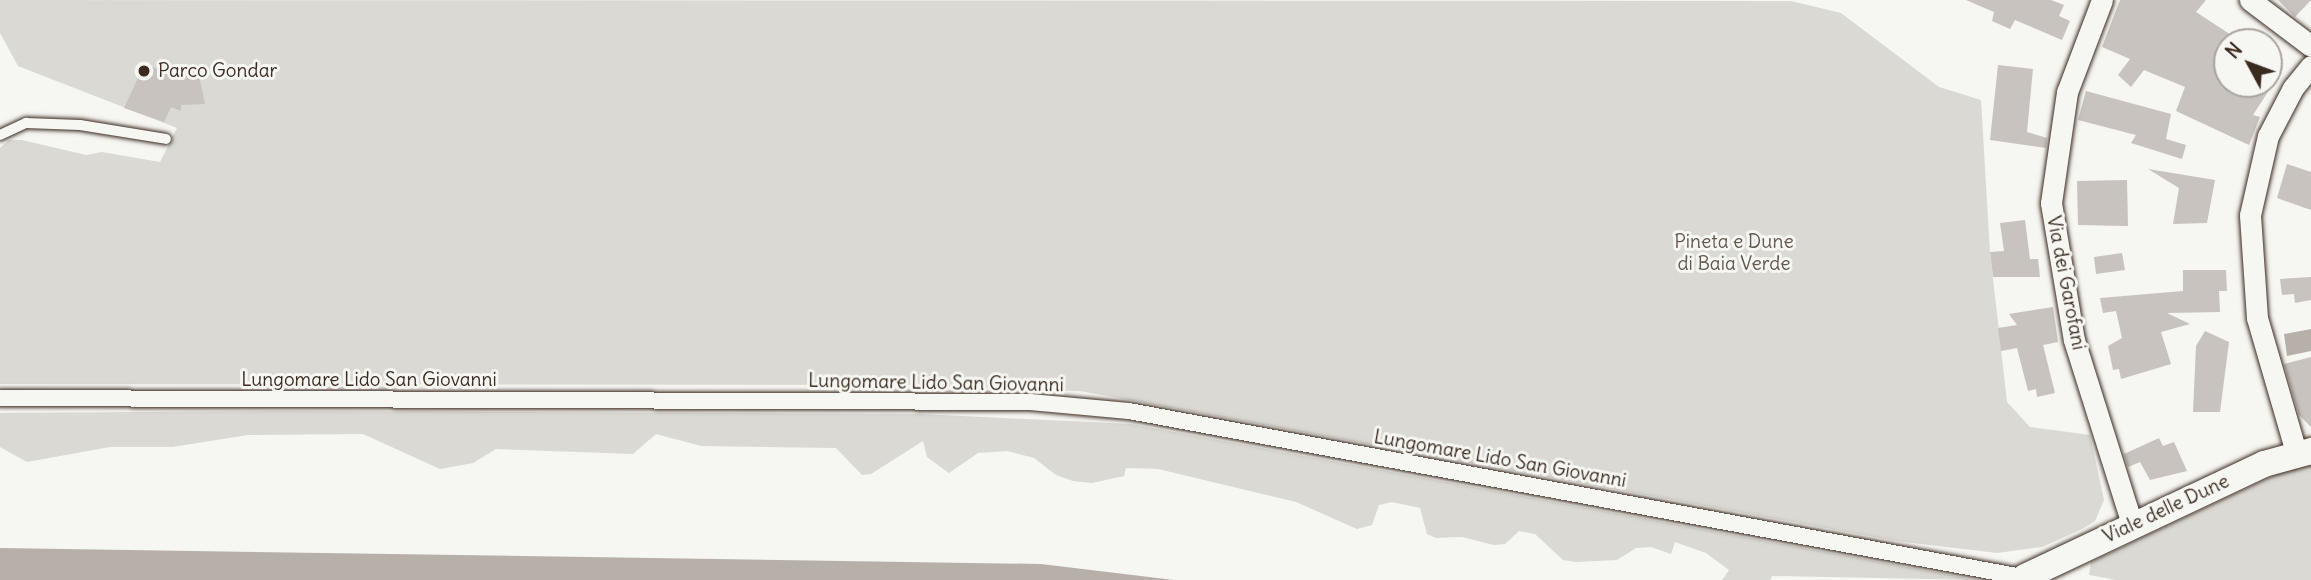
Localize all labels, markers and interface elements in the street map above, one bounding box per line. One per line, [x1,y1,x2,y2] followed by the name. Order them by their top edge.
[2213,28,2283,98] north arrow
[2220,38,2247,63] text: N
[158,60,277,82] place label: Parco Gondar
[136,63,152,79] marker: Parco Gondar
[2042,214,2090,352] street label: Via dei Garofani
[1674,231,1794,275] park label: Pineta e Dune di Baia Verde
[241,369,497,391] street label: Lungomare Lido San Giovanni
[808,369,1064,397] street label: Lungomare Lido San Giovanni
[1372,426,1628,492] street label: Lungomare Lido San Giovanni
[2099,470,2233,548] street label: Viale delle Dune

